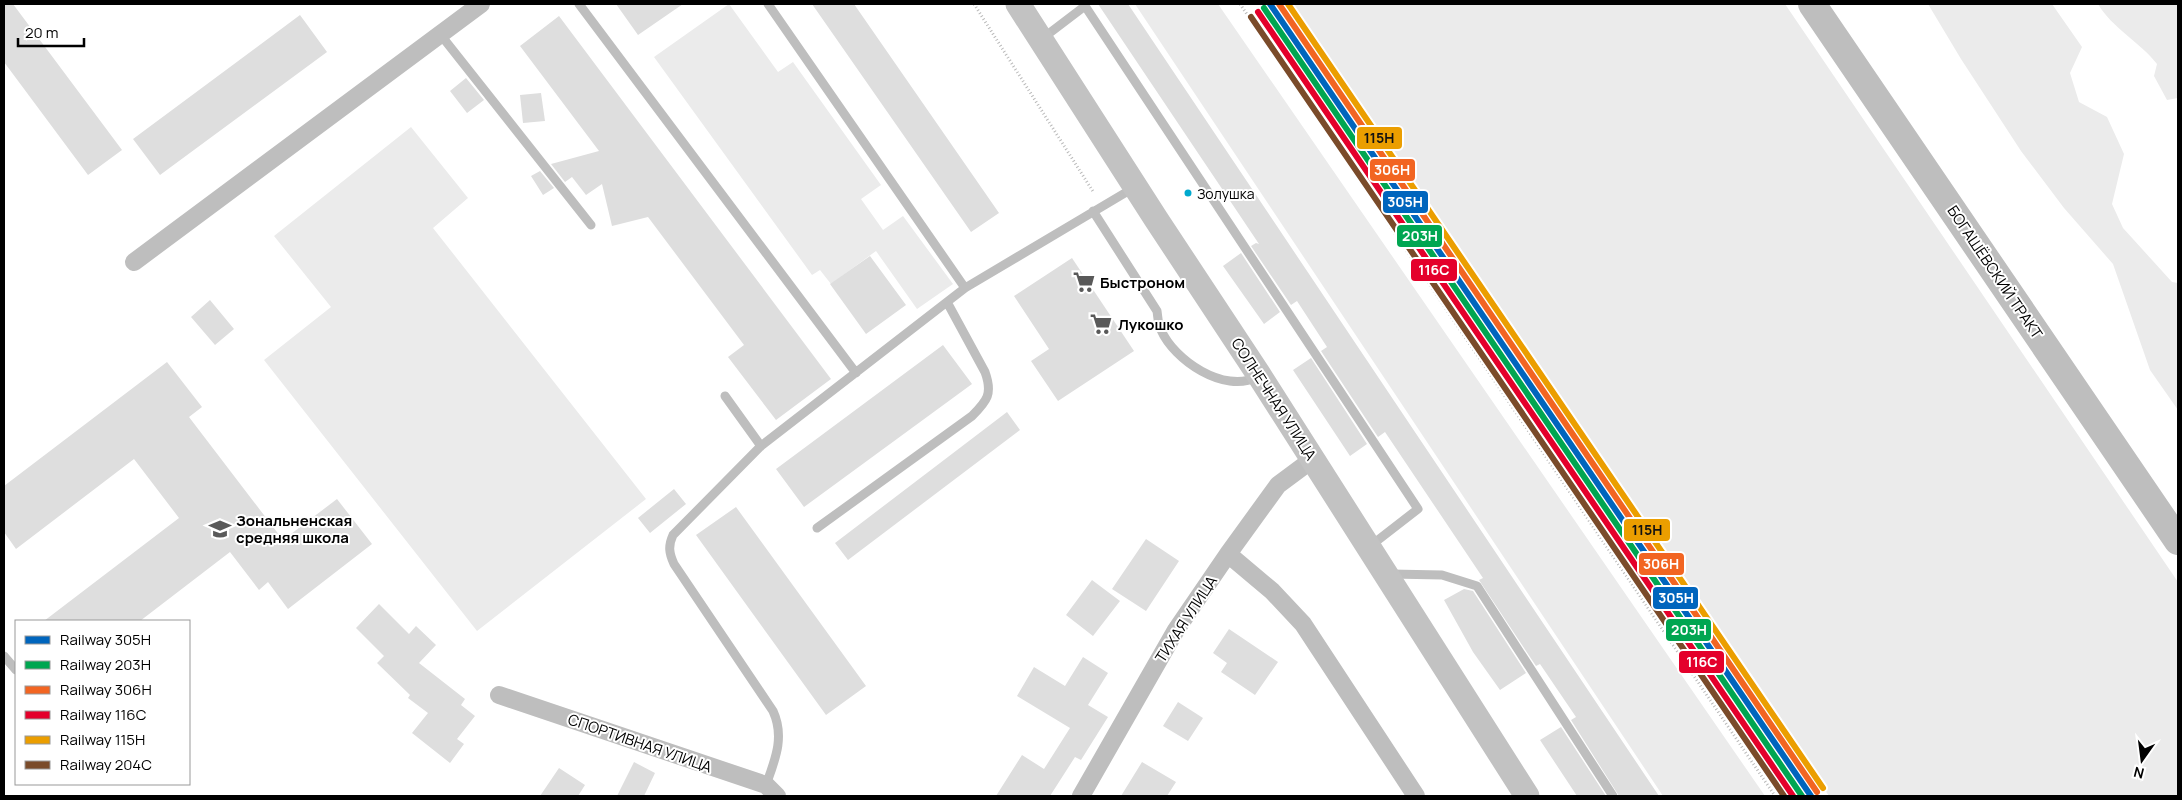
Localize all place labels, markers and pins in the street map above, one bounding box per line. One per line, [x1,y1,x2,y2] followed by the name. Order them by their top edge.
[1197,184,1254,203] place label: Золушка
[1183,188,1193,198] marker: Золушка
[1071,269,1097,295] supermarket icon: Быстроном
[1100,272,1185,293] place label: Быстроном
[1088,311,1114,337] supermarket icon: Лукошко
[1118,314,1183,335] place label: Лукошко
[236,510,352,548] place label: Зональненская средняя школа
[207,516,233,542] school or university icon: Зональненская средняя школа

